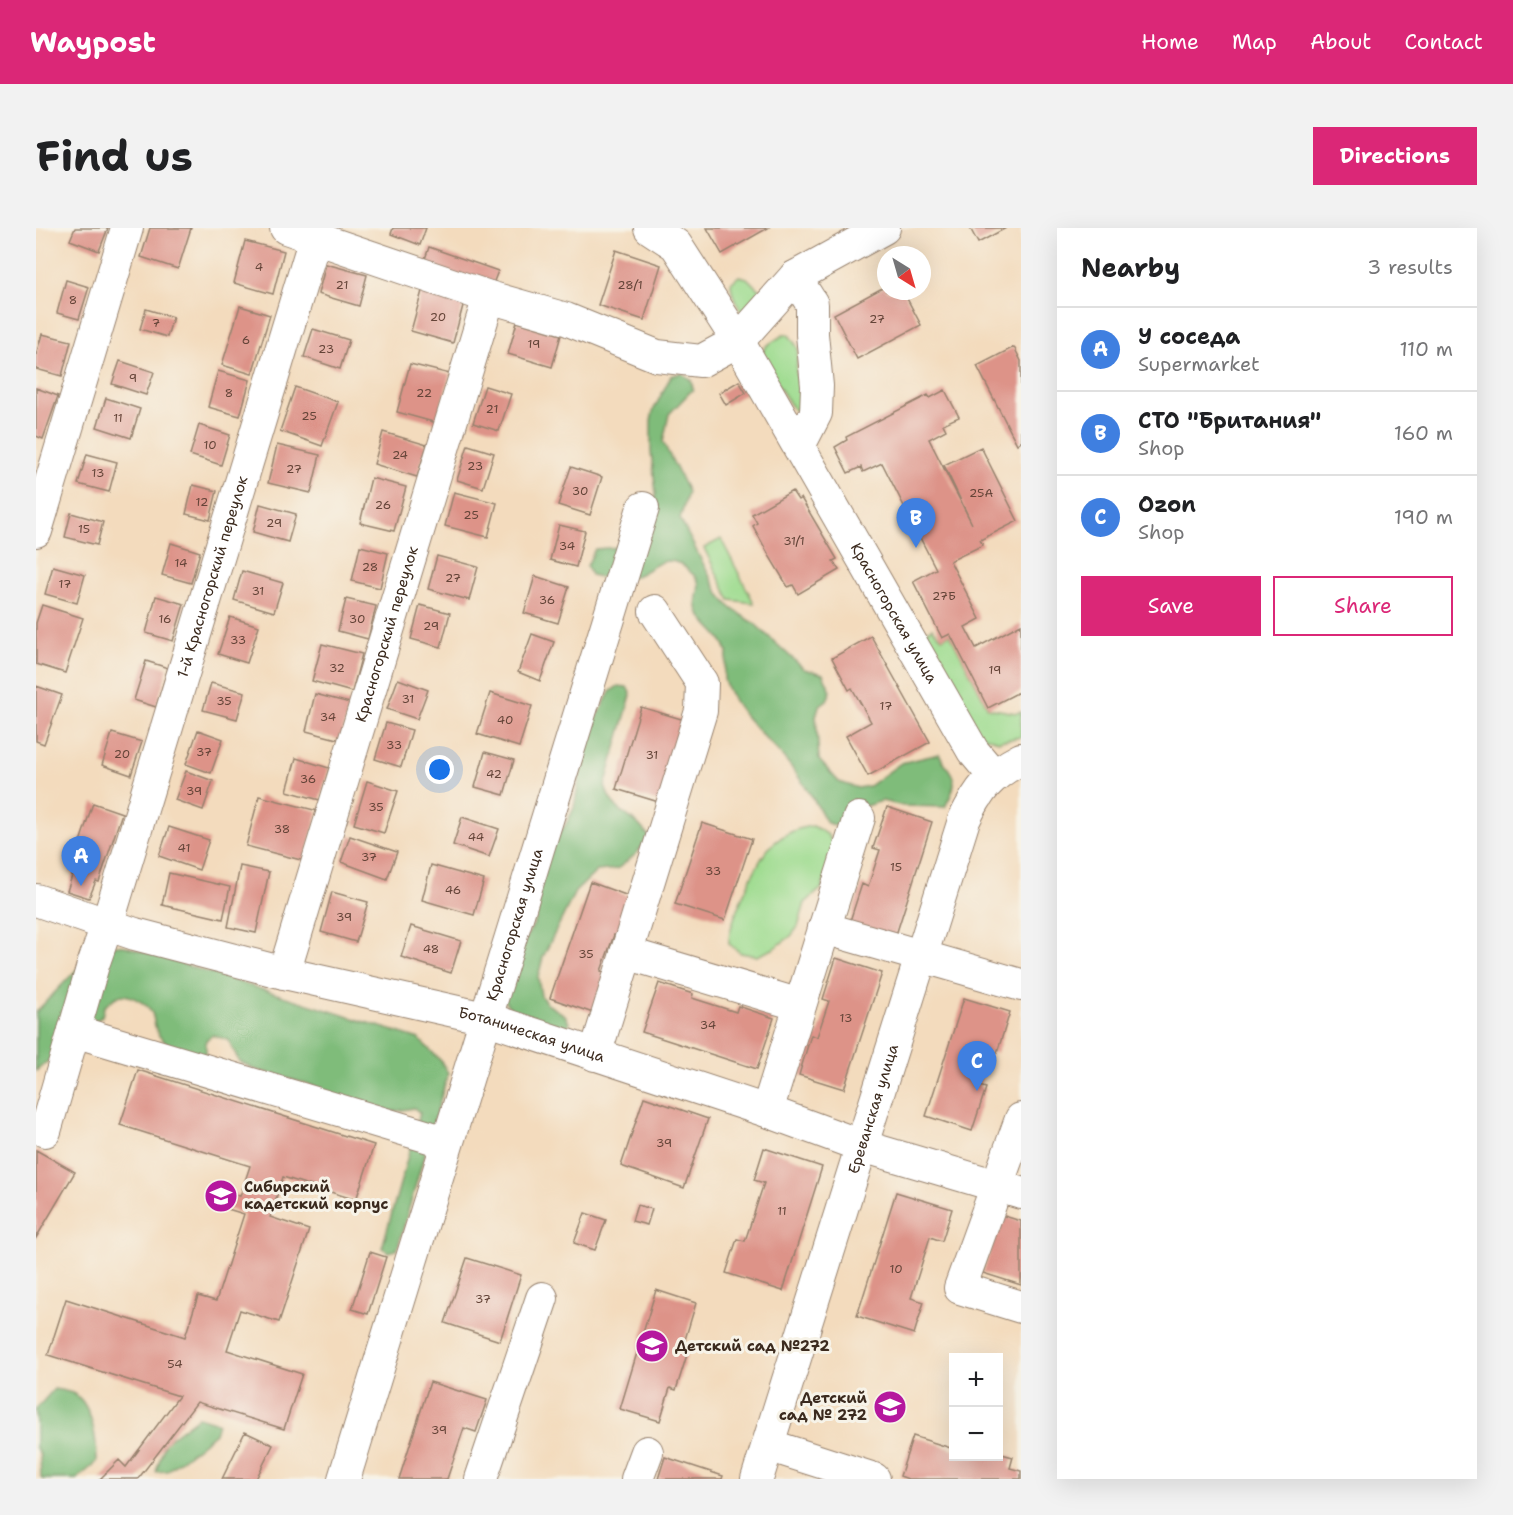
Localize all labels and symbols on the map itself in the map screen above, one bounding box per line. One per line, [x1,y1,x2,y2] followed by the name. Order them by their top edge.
[877,246,931,300] north arrow
[255,259,263,275] house number: 4
[336,277,348,293] house number: 21
[617,277,643,293] house number: 28/1
[69,292,77,308] house number: 8
[430,309,446,325] house number: 20
[869,311,885,327] house number: 27
[152,315,160,331] house number: 7
[242,332,250,348] house number: 6
[528,336,540,352] house number: 19
[318,341,334,357] house number: 23
[129,370,137,386] house number: 9
[225,385,233,401] house number: 8
[416,385,432,401] house number: 22
[486,401,498,417] house number: 21
[301,408,317,424] house number: 25
[113,410,123,426] house number: 11
[203,437,217,453] house number: 10
[392,447,408,463] house number: 24
[467,458,483,474] house number: 23
[286,461,302,477] house number: 27
[92,465,104,481] house number: 13
[172,473,252,680] street label: 1-й Красногорский переулок
[572,483,588,499] house number: 30
[969,485,993,501] house number: 25А
[196,494,208,510] house number: 12
[375,497,391,513] house number: 26
[896,498,936,548] pin: B
[463,507,479,523] house number: 25
[266,515,282,531] house number: 29
[78,521,90,537] house number: 15
[783,533,805,549] house number: 31/1
[559,538,575,554] house number: 34
[846,539,942,688] street label: Красногорская улица
[351,544,423,725] street label: Красногорский переулок
[175,555,187,571] house number: 14
[362,559,378,575] house number: 28
[445,570,461,586] house number: 27
[59,576,71,592] house number: 17
[252,583,264,599] house number: 31
[932,588,956,604] house number: 27Б
[539,592,555,608] house number: 36
[158,611,172,627] house number: 16
[349,611,365,627] house number: 30
[423,618,439,634] house number: 29
[230,632,246,648] house number: 33
[329,660,345,676] house number: 32
[989,662,1001,678] house number: 19
[402,691,414,707] house number: 31
[216,693,232,709] house number: 35
[880,698,892,714] house number: 17
[320,709,336,725] house number: 34
[497,712,513,728] house number: 40
[386,737,402,753] house number: 33
[196,744,212,760] house number: 37
[114,746,130,762] house number: 20
[646,747,658,763] house number: 31
[425,755,454,784] your location
[486,766,502,782] house number: 42
[300,771,316,787] house number: 36
[186,783,202,799] house number: 39
[368,799,384,815] house number: 35
[274,821,290,837] house number: 38
[468,829,484,845] house number: 44
[62,836,100,886] pin: A
[178,840,190,856] house number: 41
[482,845,548,1003] street label: Красногорская улица
[361,849,377,865] house number: 37
[890,859,902,875] house number: 15
[705,863,721,879] house number: 33
[445,882,461,898] house number: 46
[336,909,352,925] house number: 39
[423,941,439,957] house number: 48
[578,946,594,962] house number: 35
[457,1002,608,1067] street label: Ботаническая улица
[840,1010,852,1026] house number: 13
[700,1017,716,1033] house number: 34
[844,1041,903,1176] street label: Ереванская улица
[958,1042,996,1091] pin: C
[656,1135,672,1151] house number: 39
[244,1177,388,1214] place label: Сибирский кадетский корпус
[203,1178,239,1214] school or university icon: Сибирский кадетский корпус
[777,1203,787,1219] house number: 11
[889,1261,903,1277] house number: 10
[475,1291,491,1307] house number: 37
[634,1328,670,1364] school or university icon: Детский сад №272
[675,1336,830,1356] place label: Детский сад №272
[167,1356,183,1372] house number: 54
[779,1388,868,1425] place label: Детский сад № 272
[872,1389,908,1425] school or university icon: Детский сад № 272
[431,1422,447,1438] house number: 39

